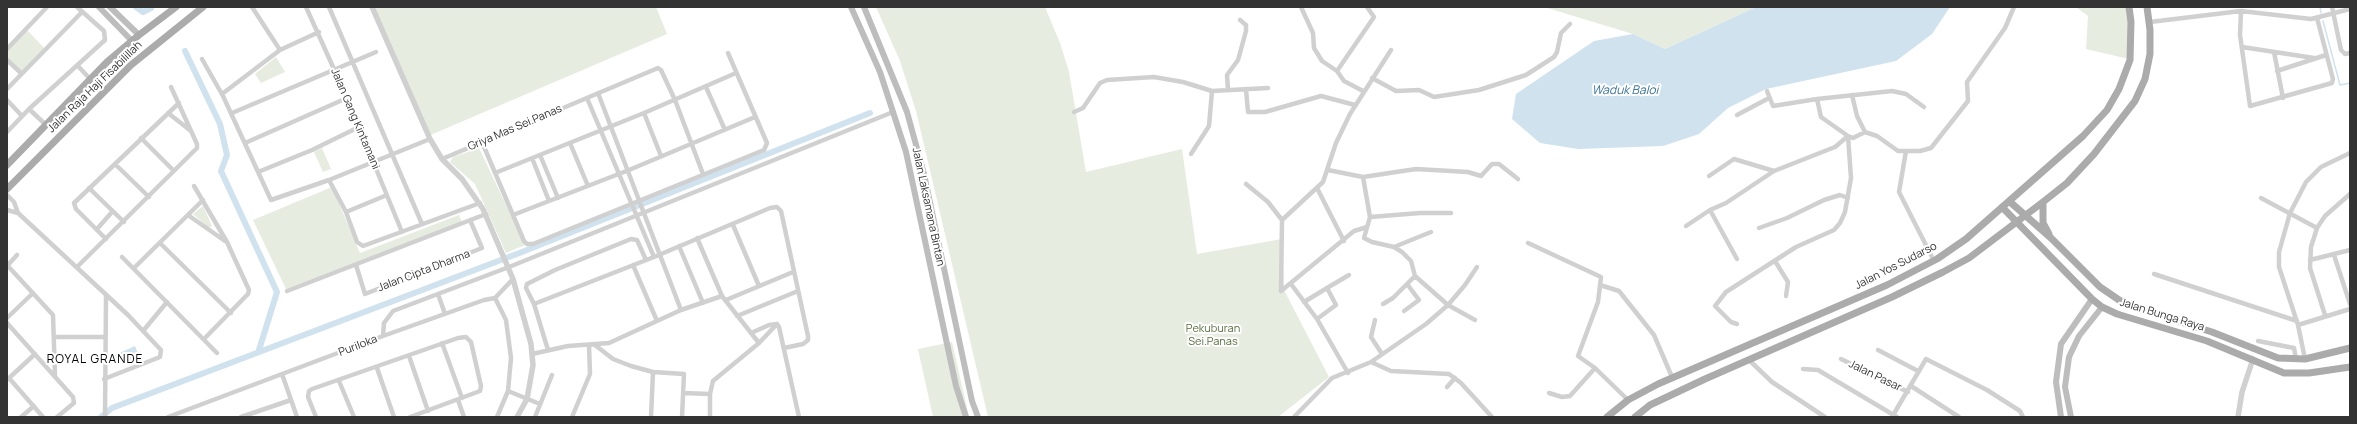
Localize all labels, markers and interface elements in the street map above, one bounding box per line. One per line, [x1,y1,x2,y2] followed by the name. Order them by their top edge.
[45,39,145,135] street label: Jalan Raja Haji Fisabilillah
[328,67,382,171] street label: Jalan Gang Kintamani
[1592,84,1658,98] water label: Waduk Baloi
[466,102,564,154] street label: Griya Mas Sei.Panas
[909,147,947,267] street label: Jalan Laksamana Bintan
[1853,240,1939,292] street label: Jalan Yos Sudarso
[376,247,472,295] street label: Jalan Cipta Dharma
[2118,296,2206,334] street label: Jalan Bunga Raya
[1186,322,1240,348] park label: Pekuburan Sei.Panas
[337,333,379,359] street label: Puriloka
[47,353,143,367] district label: ROYAL GRANDE
[1847,358,1903,394] street label: Jalan Pasar

